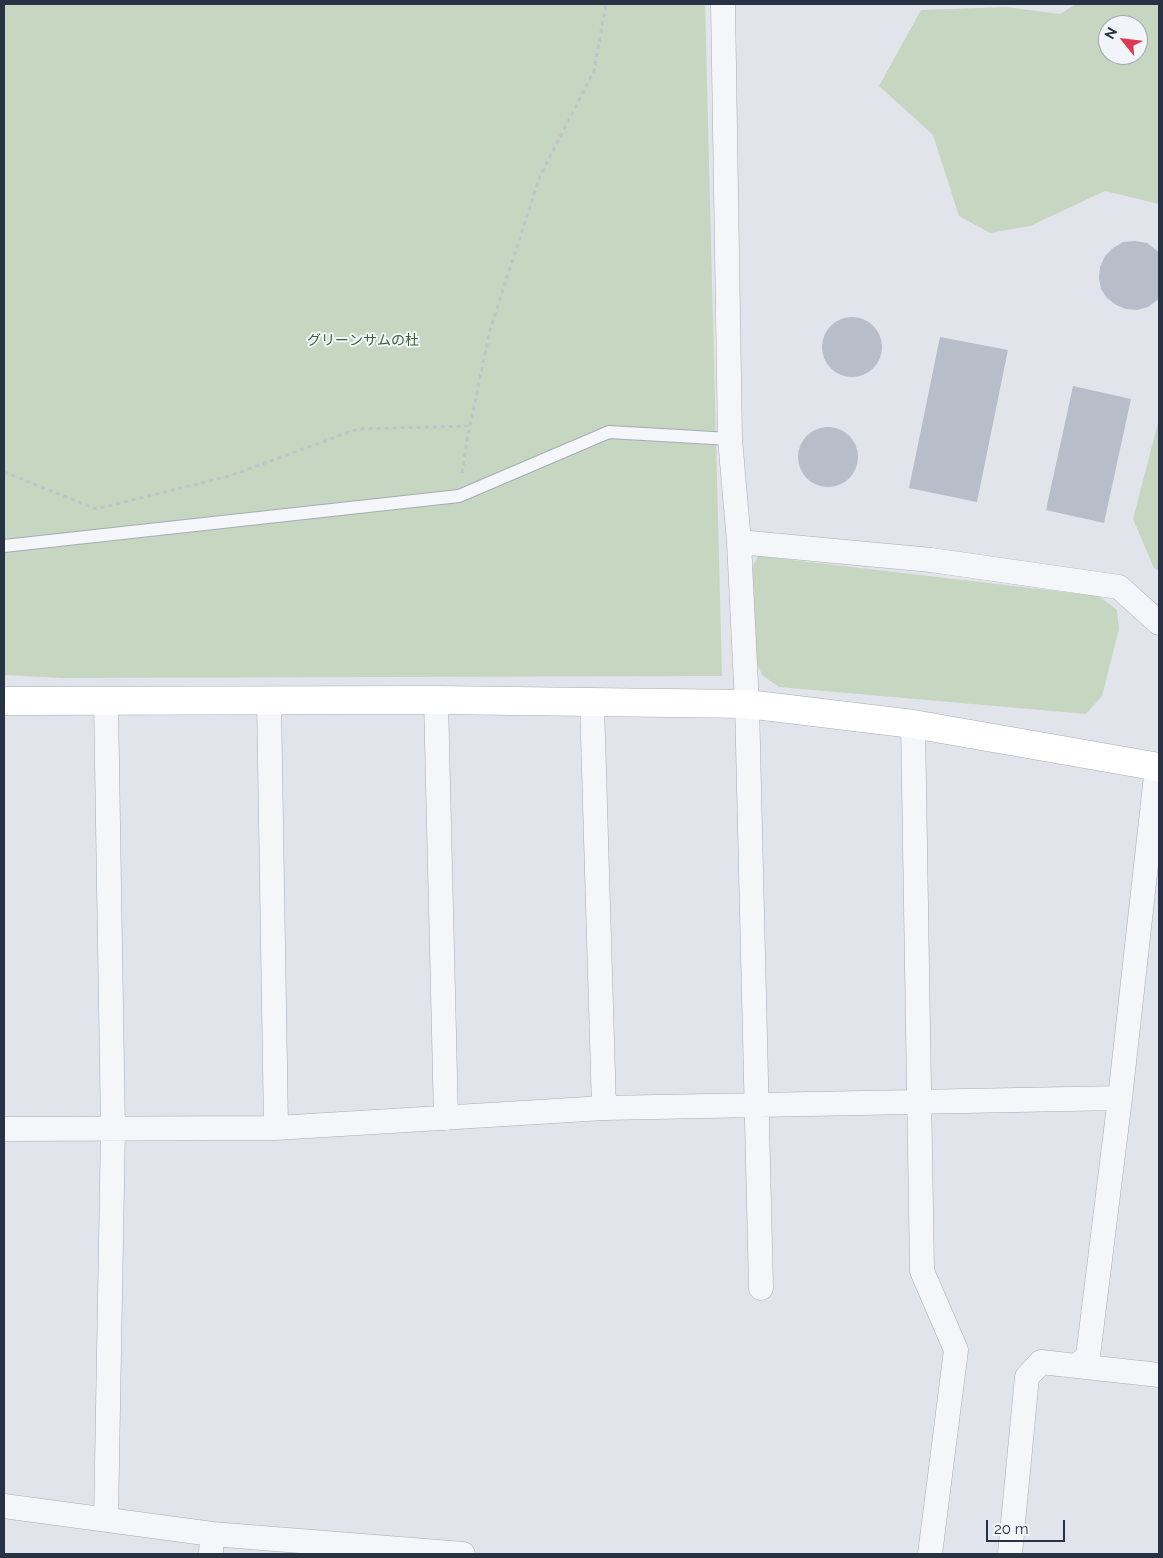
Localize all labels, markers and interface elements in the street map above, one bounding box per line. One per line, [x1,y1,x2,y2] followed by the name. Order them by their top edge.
[1098,15,1148,65] north arrow
[1101,25,1120,42] text: N
[307,333,419,349] park label: グリーンサムの杜
[988,1510,1067,1542] scale bar
[994,1520,1029,1538] text: 20 m

